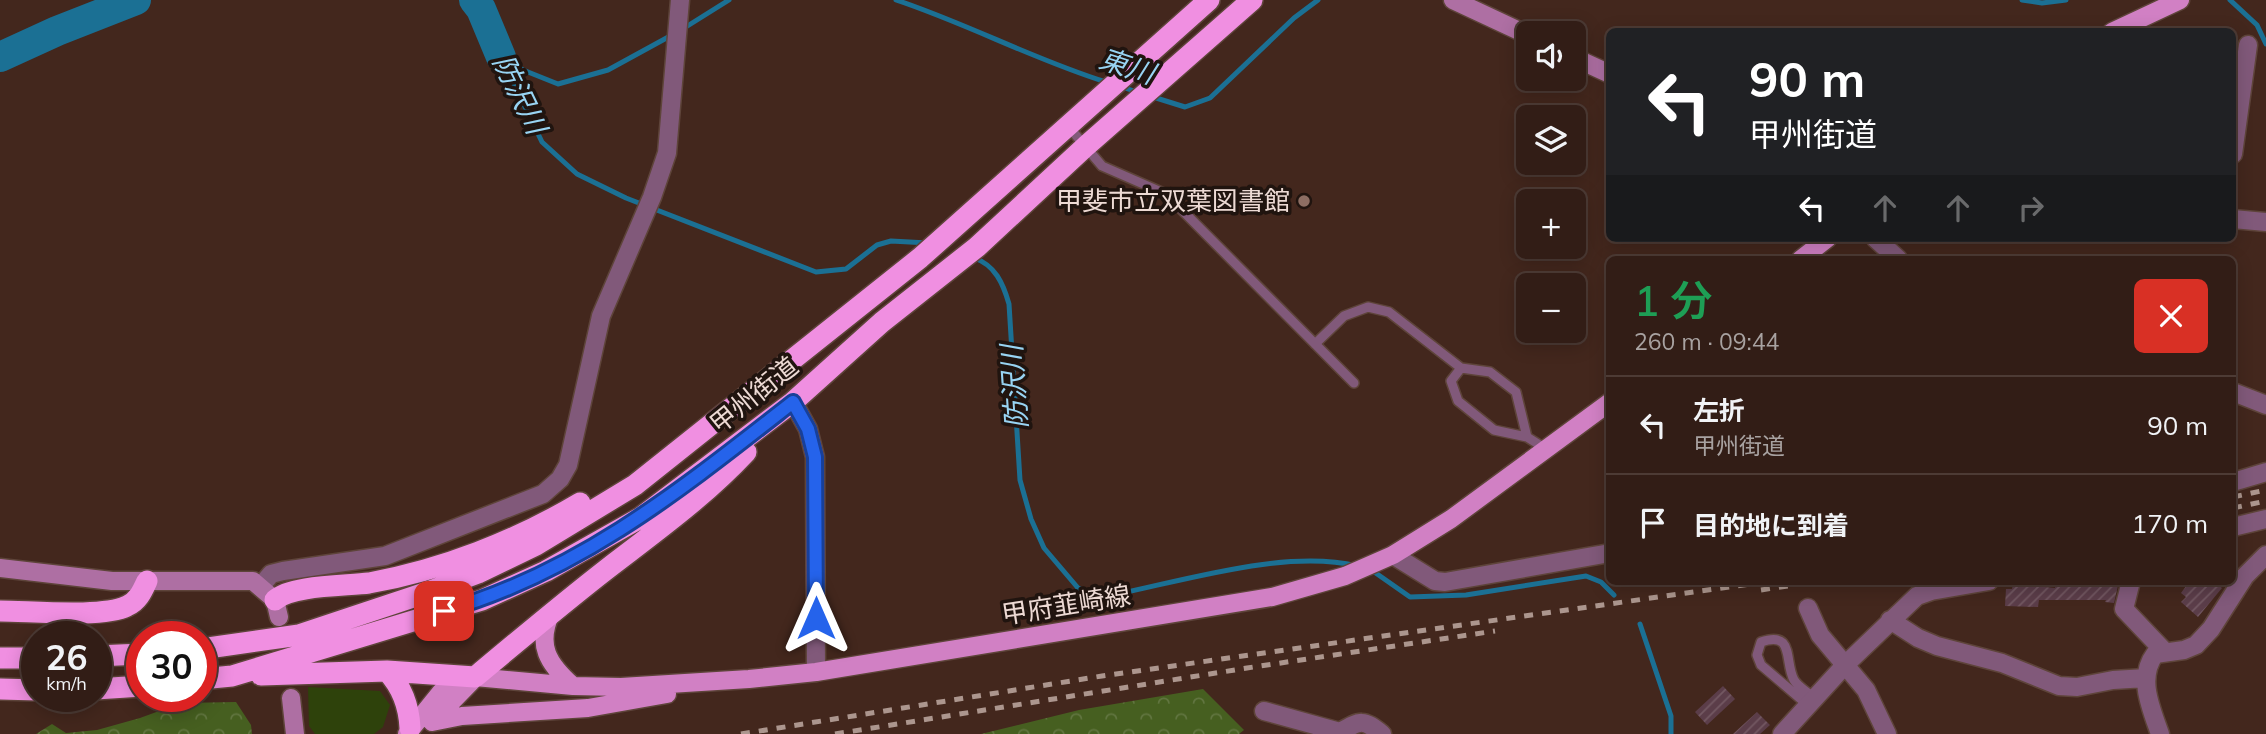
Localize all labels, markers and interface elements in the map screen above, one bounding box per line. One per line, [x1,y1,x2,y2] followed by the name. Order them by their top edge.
[1516,21,1586,343] map controls
[1516,21,1586,91] button: sound
[1095,40,1162,92] water label: 東川
[486,48,556,142] water label: 防沢川
[1749,48,1865,109] text: 90 m
[1634,56,1725,147] icon: left
[1516,105,1586,175] button: layers
[1749,114,1877,154] text: 甲州街道
[1056,184,1290,217] place label: 甲斐市立双葉図書館
[1516,189,1586,259] button: +
[1793,189,1831,227] icon: left
[1866,189,1904,227] icon: ahead
[1939,189,1977,227] icon: ahead
[2012,189,2050,227] icon: right
[1296,193,1312,209] marker: 甲斐市立双葉図書館
[1516,273,1586,343] button: −
[1634,274,1712,327] text: 1 分
[2134,279,2208,353] button: close
[1634,327,1779,356] text: 260 m · 09:44
[993,341,1034,430] water label: 防沢川
[703,349,804,440] street label: 甲州街道
[1693,394,1745,427] text: 左折
[1634,406,1672,444] icon: left
[2147,409,2208,442] text: 90 m
[1693,431,1785,460] text: 甲州街道
[1634,504,1672,542] icon: arrive
[2132,507,2208,540] text: 170 m
[1693,509,1849,542] text: 目的地に到着
[999,578,1133,631] street label: 甲府韮崎線
[414,581,474,641] pin
[779,581,853,655] position arrow
[425,592,463,630] icon: arrive
[126,621,217,712] speed limit sign: 30
[45,635,88,679] text: 26
[46,672,87,695] text: km/h

